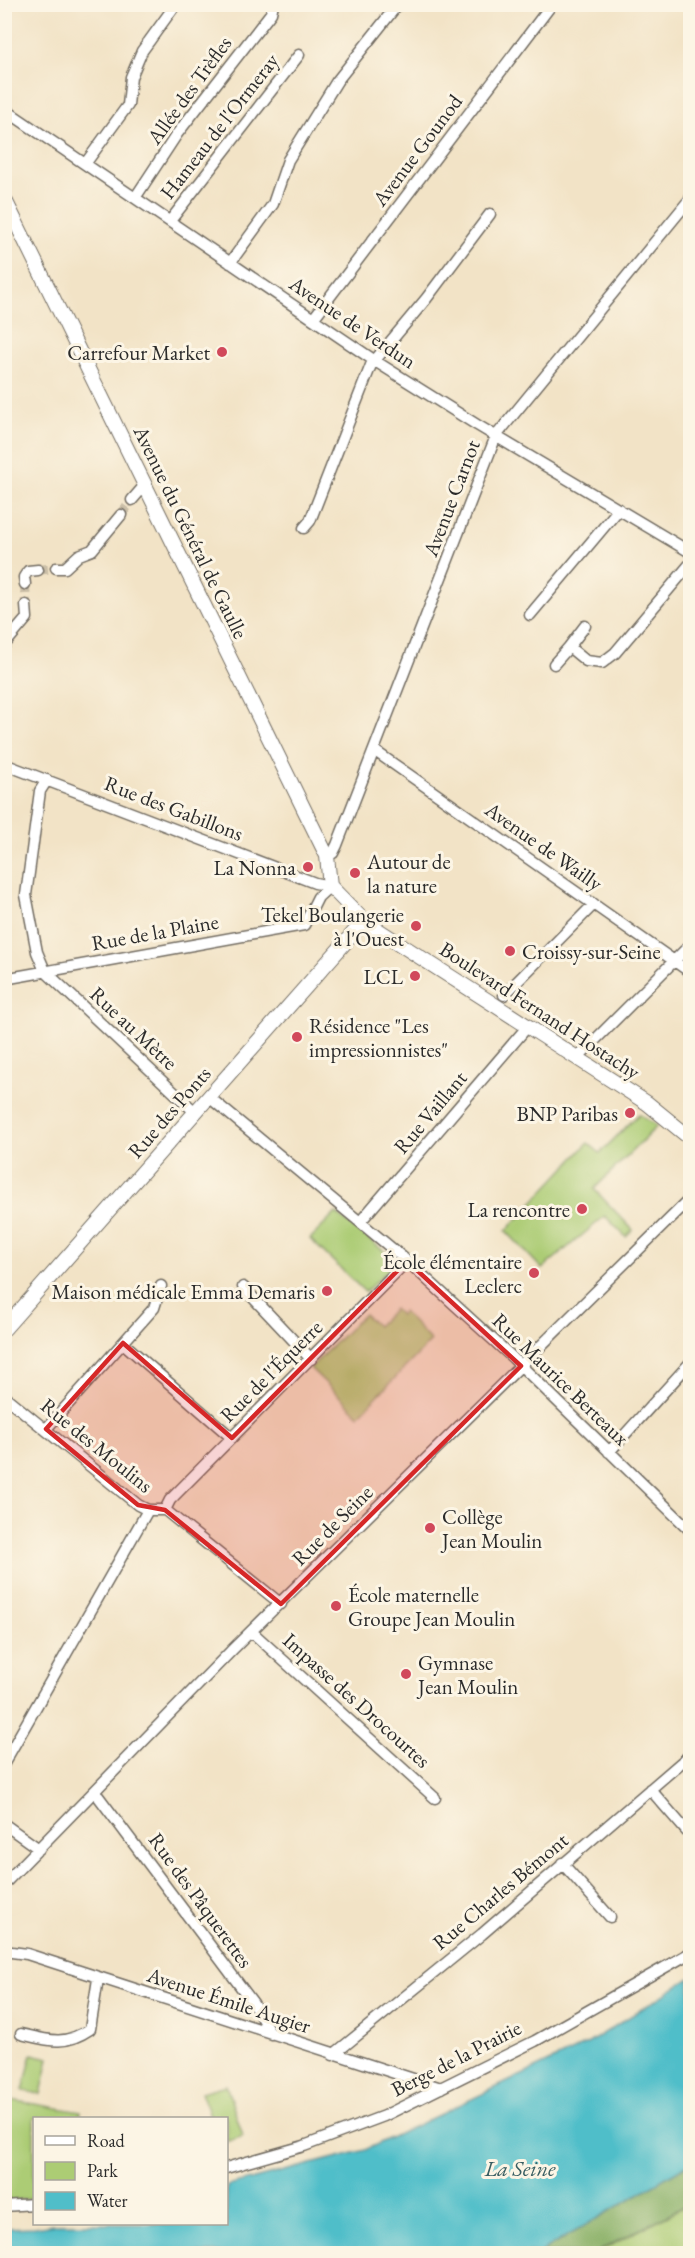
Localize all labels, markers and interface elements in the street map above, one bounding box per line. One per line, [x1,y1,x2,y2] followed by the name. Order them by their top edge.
[140,30,238,150] street label: Allée des Trèfles
[154,47,285,204] street label: Hameau de l'Ormeray
[365,88,468,212] street label: Avenue Gounod
[283,269,422,374] street label: Avenue de Verdun
[67,339,210,366] place label: Carrefour Market
[215,345,229,359] marker: Carrefour Market
[127,420,254,643] street label: Avenue du Général de Gaulle
[416,435,486,561] street label: Avenue Carnot
[101,769,247,847] street label: Rue des Gabillons
[479,795,609,897] street label: Avenue de Wailly
[366,848,451,899] place label: Autour de la nature
[214,854,297,881] place label: La Nonna
[301,860,315,874] marker: La Nonna
[348,866,362,880] marker: Autour de la nature
[261,901,404,952] place label: Tekel Boulangerie à l'Ouest
[89,908,221,956] street label: Rue de la Plaine
[409,919,423,933] marker: Tekel Boulangerie à l'Ouest
[435,935,646,1085] street label: Boulevard Fernand Hostachy
[522,938,661,965] place label: Croissy-sur-Seine
[503,944,517,958] marker: Croissy-sur-Seine
[364,963,404,990] place label: LCL
[408,969,422,983] marker: LCL
[84,980,184,1076] street label: Rue au Mètre
[309,1012,448,1063] place label: Résidence "Les impressionnistes"
[290,1030,304,1044] marker: Résidence "Les impressionnistes"
[122,1060,217,1164] street label: Rue des Ponts
[387,1065,473,1159] street label: Rue Vaillant
[517,1100,618,1127] place label: BNP Paribas
[623,1106,637,1120] marker: BNP Paribas
[467,1196,570,1223] place label: La rencontre
[575,1202,589,1216] marker: La rencontre
[383,1248,522,1299] place label: École élémentaire Leclerc
[527,1266,541,1280] marker: École élémentaire Leclerc
[52,1278,315,1305] place label: Maison médicale Emma Demaris
[320,1284,334,1298] marker: Maison médicale Emma Demaris
[487,1307,635,1451] street label: Rue Maurice Berteaux
[214,1314,328,1428] street label: Rue de l'Équerre
[36,1392,159,1498] street label: Rue des Moulins
[286,1479,378,1571] street label: Rue de Seine
[440,1503,542,1554] place label: Collège Jean Moulin
[423,1521,437,1535] marker: Collège Jean Moulin
[348,1581,515,1632] place label: École maternelle Groupe Jean Moulin
[329,1599,343,1613] marker: École maternelle Groupe Jean Moulin
[278,1627,437,1774] street label: Impasse des Drocourtes
[416,1649,518,1700] place label: Gymnase Jean Moulin
[399,1667,413,1681] marker: Gymnase Jean Moulin
[427,1826,574,1956] street label: Rue Charles Bémont
[143,1827,259,1973] street label: Rue des Pâquerettes
[143,1961,314,2039] street label: Avenue Émile Augier
[387,2014,525,2102] street label: Berge de la Prairie
[33,2117,228,2225] legend
[87,2129,126,2152] text: Road
[483,2154,556,2183] water label: La Seine
[87,2159,118,2182] text: Park
[87,2189,128,2212] text: Water

